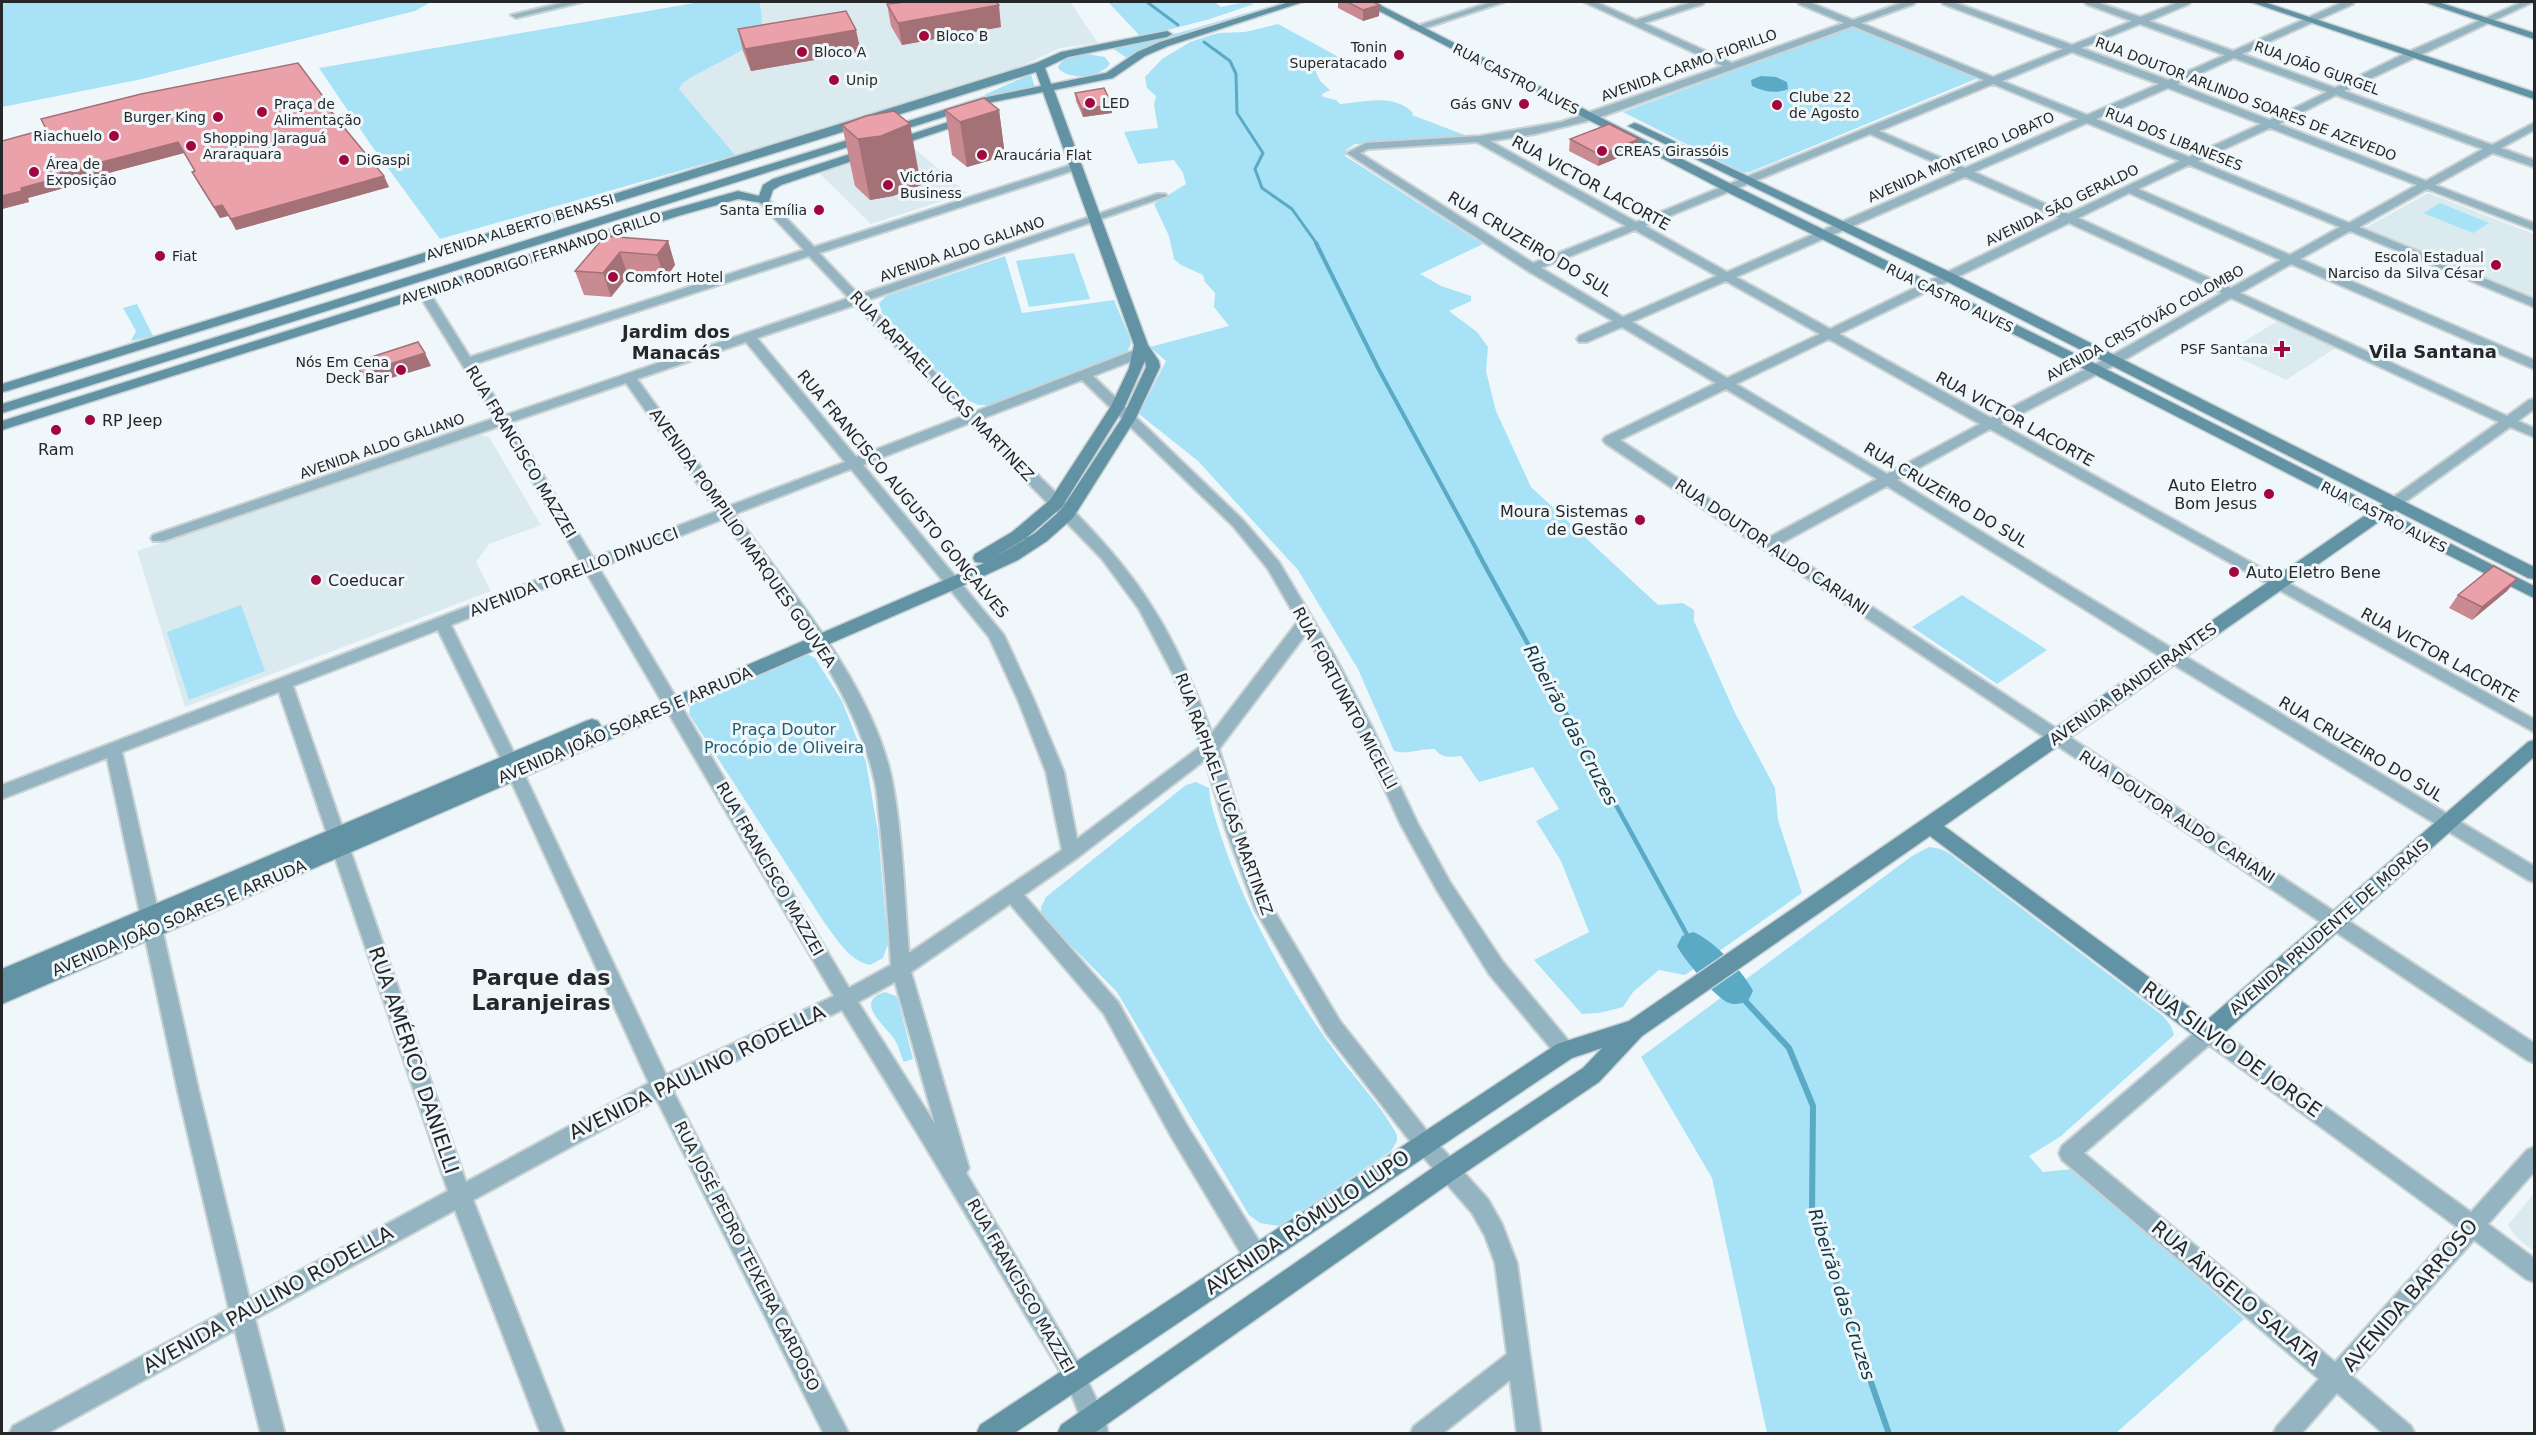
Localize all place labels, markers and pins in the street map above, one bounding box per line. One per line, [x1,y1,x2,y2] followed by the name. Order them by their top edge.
[936,28,988,44] place label: Bloco B
[917,29,931,43] marker: Bloco B
[1290,39,1387,71] place label: Tonin Superatacado
[814,44,867,60] place label: Bloco A
[795,45,809,59] marker: Bloco A
[1392,48,1406,62] marker: Tonin Superatacado
[846,72,878,88] place label: Unip
[827,73,841,87] marker: Unip
[1789,89,1859,121] place label: Clube 22 de Agosto
[1102,95,1129,111] place label: LED
[274,96,361,128] place label: Praça de Alimentação
[1083,96,1097,110] marker: LED
[1450,96,1512,112] place label: Gás GNV
[1517,97,1531,111] marker: Gás GNV
[1770,98,1784,112] marker: Clube 22 de Agosto
[255,105,269,119] marker: Praça de Alimentação
[123,109,206,125] place label: Burger King
[211,110,225,124] marker: Burger King
[33,128,102,144] place label: Riachuelo
[107,129,121,143] marker: Riachuelo
[203,130,327,162] place label: Shopping Jaraguá Araraquara
[184,139,198,153] marker: Shopping Jaraguá Araraquara
[1614,143,1729,159] place label: CREAS Girassóis
[1595,144,1609,158] marker: CREAS Girassóis
[994,147,1092,163] place label: Araucária Flat
[975,148,989,162] marker: Araucária Flat
[356,152,410,168] place label: DiGaspi
[337,153,351,167] marker: DiGaspi
[46,156,117,188] place label: Área de Exposição
[27,165,41,179] marker: Área de Exposição
[900,169,962,201] place label: Victória Business
[881,178,895,192] marker: Victória Business
[719,202,807,218] place label: Santa Emília
[812,203,826,217] marker: Santa Emília
[172,248,198,264] place label: Fiat
[153,249,167,263] marker: Fiat
[2328,249,2484,281] place label: Escola Estadual Narciso da Silva César
[2489,258,2503,272] marker: Escola Estadual Narciso da Silva César
[625,269,723,285] place label: Comfort Hotel
[606,270,620,284] marker: Comfort Hotel
[2273,340,2291,358] marker: PSF Santana
[2180,341,2268,357] place label: PSF Santana
[295,354,389,386] place label: Nós Em Cena Deck Bar
[394,363,408,377] marker: Nós Em Cena Deck Bar
[102,411,162,430] place label: RP Jeep
[83,413,97,427] marker: RP Jeep
[49,423,63,437] marker: Ram
[38,440,74,459] place label: Ram
[2168,476,2257,513] place label: Auto Eletro Bom Jesus
[2262,487,2276,501] marker: Auto Eletro Bom Jesus
[1500,502,1628,539] place label: Moura Sistemas de Gestão
[1633,513,1647,527] marker: Moura Sistemas de Gestão
[2246,563,2381,582] place label: Auto Eletro Bene
[2227,565,2241,579] marker: Auto Eletro Bene
[328,571,405,590] place label: Coeducar
[309,573,323,587] marker: Coeducar

